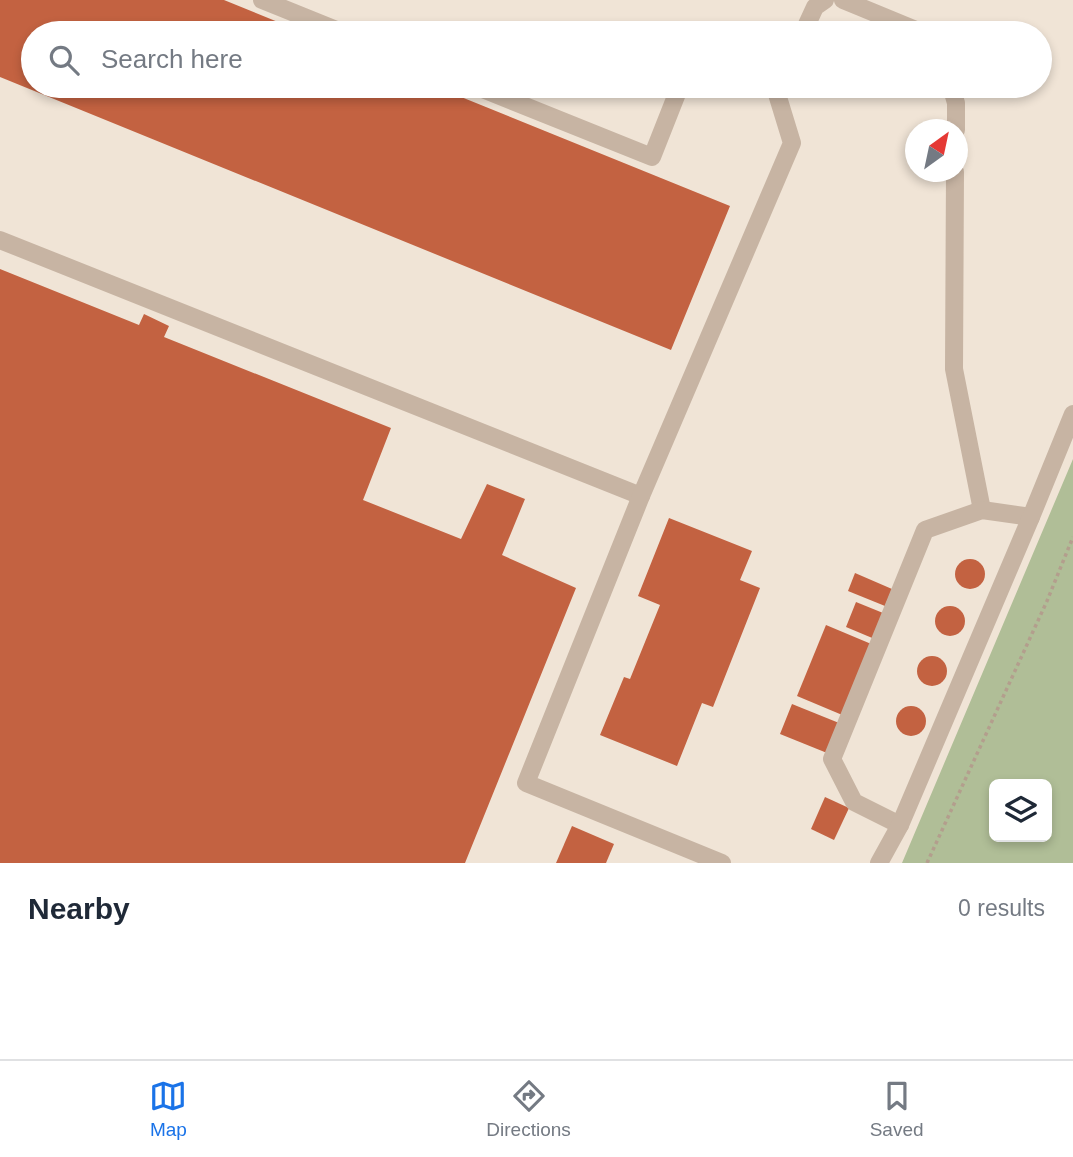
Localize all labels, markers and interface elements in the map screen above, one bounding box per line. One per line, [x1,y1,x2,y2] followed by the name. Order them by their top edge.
[21,21,1052,98] search box
[45,41,83,79] icon: search
[101,44,243,74] text: Search here
[905,119,968,182] north arrow
[989,779,1052,842] map controls
[989,779,1052,842] button: layers
[28,892,130,925] text: Nearby
[958,895,1045,921] text: 0 results
[149,1077,187,1141] tab: Map
[486,1077,571,1141] tab: Directions
[870,1077,924,1141] tab: Saved

